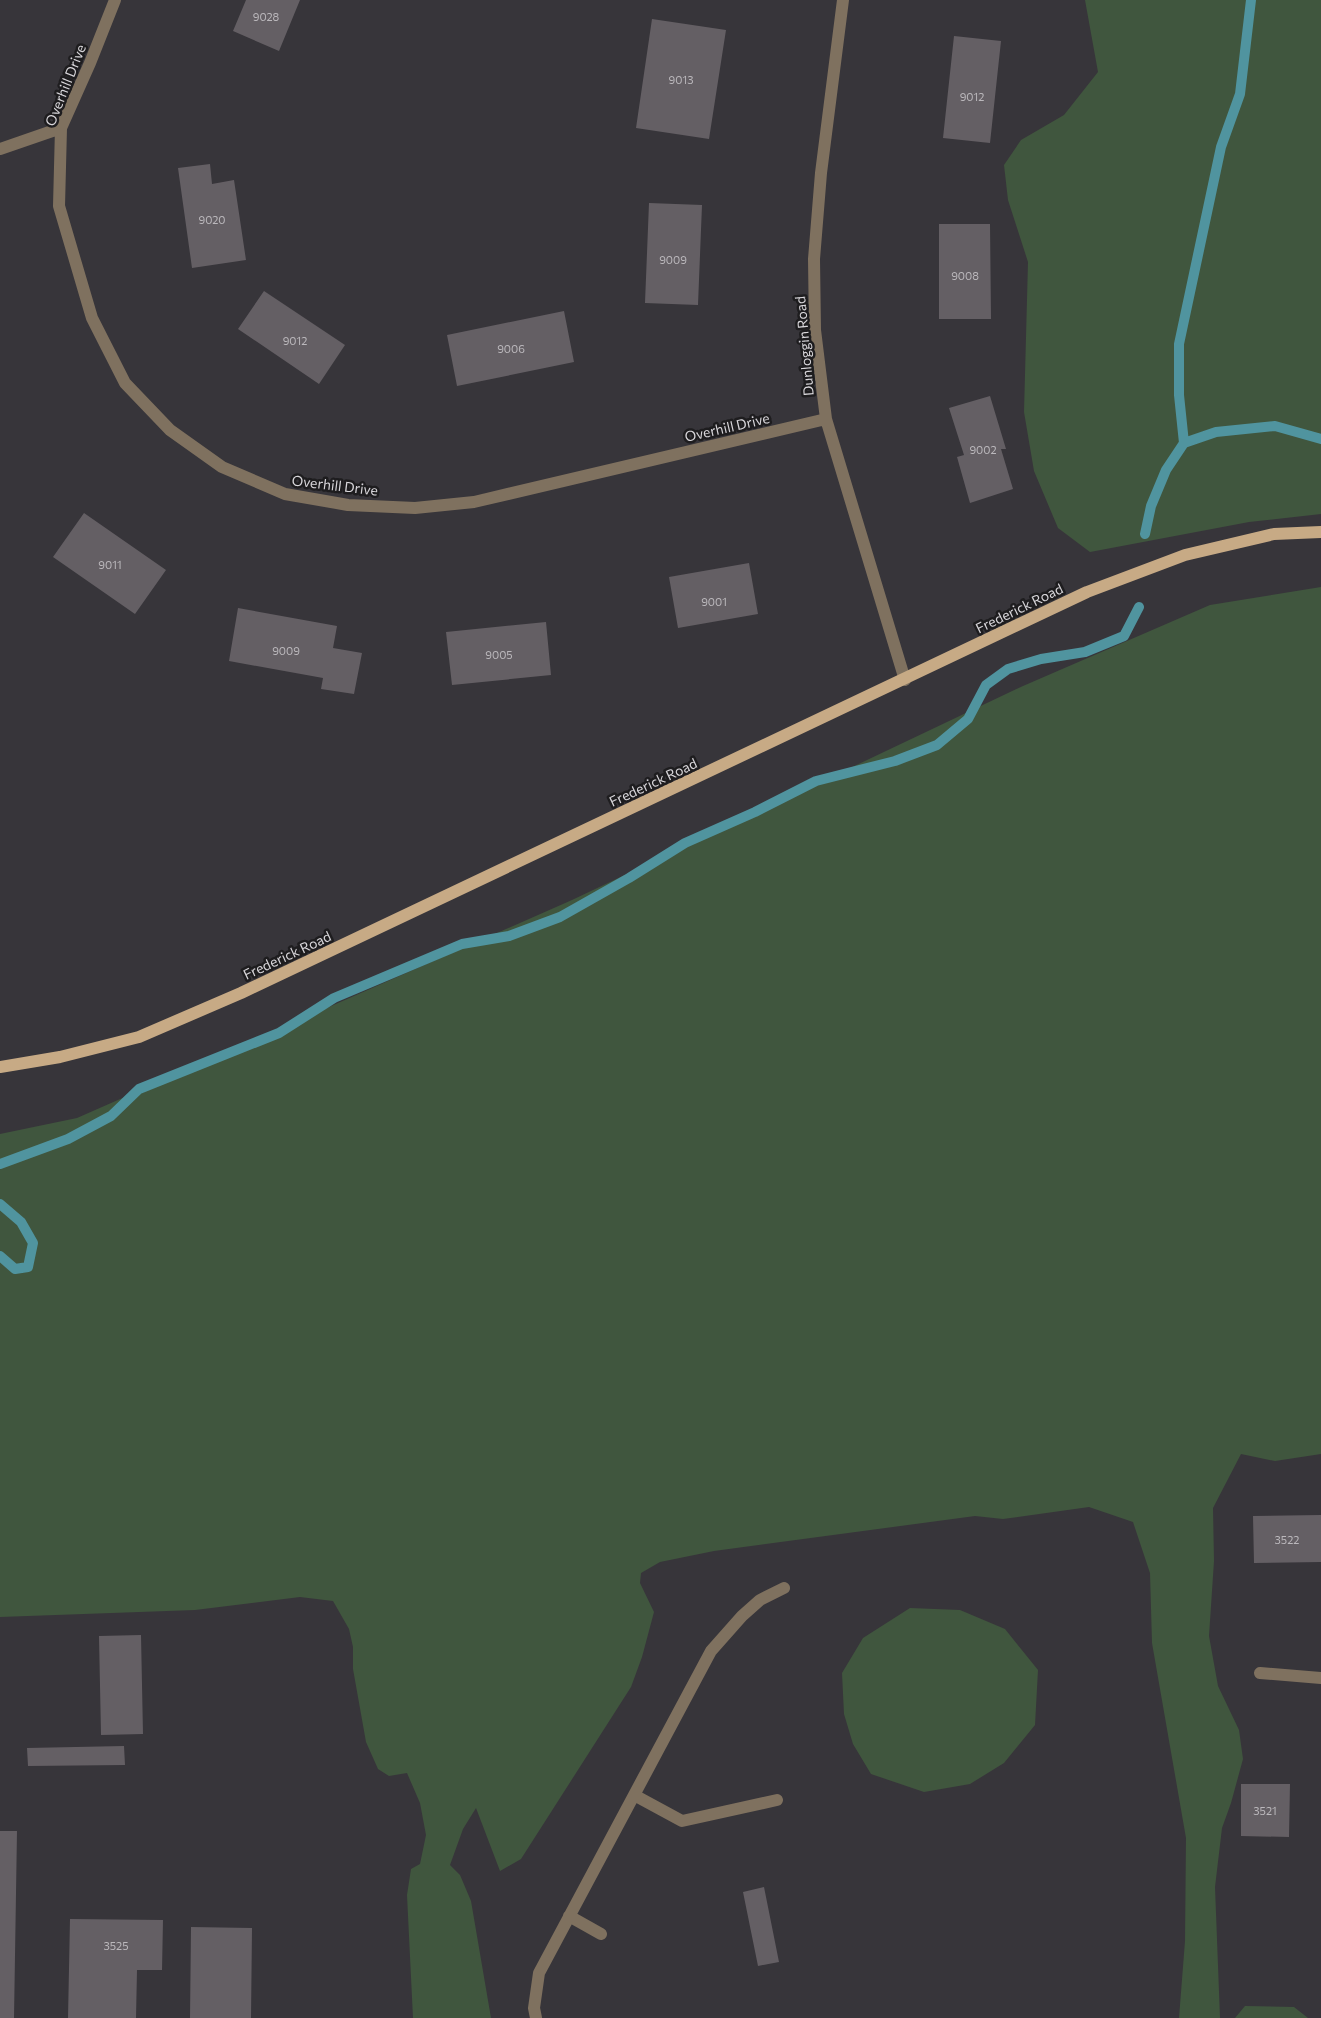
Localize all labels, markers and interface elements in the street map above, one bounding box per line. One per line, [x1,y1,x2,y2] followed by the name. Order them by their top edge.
[253,10,280,23] house number: 9028
[41,42,89,128] street label: Overhill Drive
[669,73,693,86] house number: 9013
[960,90,984,103] house number: 9012
[198,213,226,226] house number: 9020
[659,253,687,266] house number: 9009
[951,269,979,282] house number: 9008
[791,295,817,397] street label: Dunloggin Road
[283,334,307,347] house number: 9012
[497,342,525,355] house number: 9006
[683,409,771,445] street label: Overhill Drive
[969,443,997,456] house number: 9002
[291,471,379,499] street label: Overhill Drive
[98,558,122,571] house number: 9011
[973,580,1065,636] street label: Frederick Road
[701,595,727,608] house number: 9001
[272,644,300,657] house number: 9009
[485,648,513,661] house number: 9005
[606,754,700,810] street label: Frederick Road
[240,927,334,983] street label: Frederick Road
[1275,1533,1299,1546] house number: 3522
[1253,1804,1277,1817] house number: 3521
[103,1939,129,1952] house number: 3525

